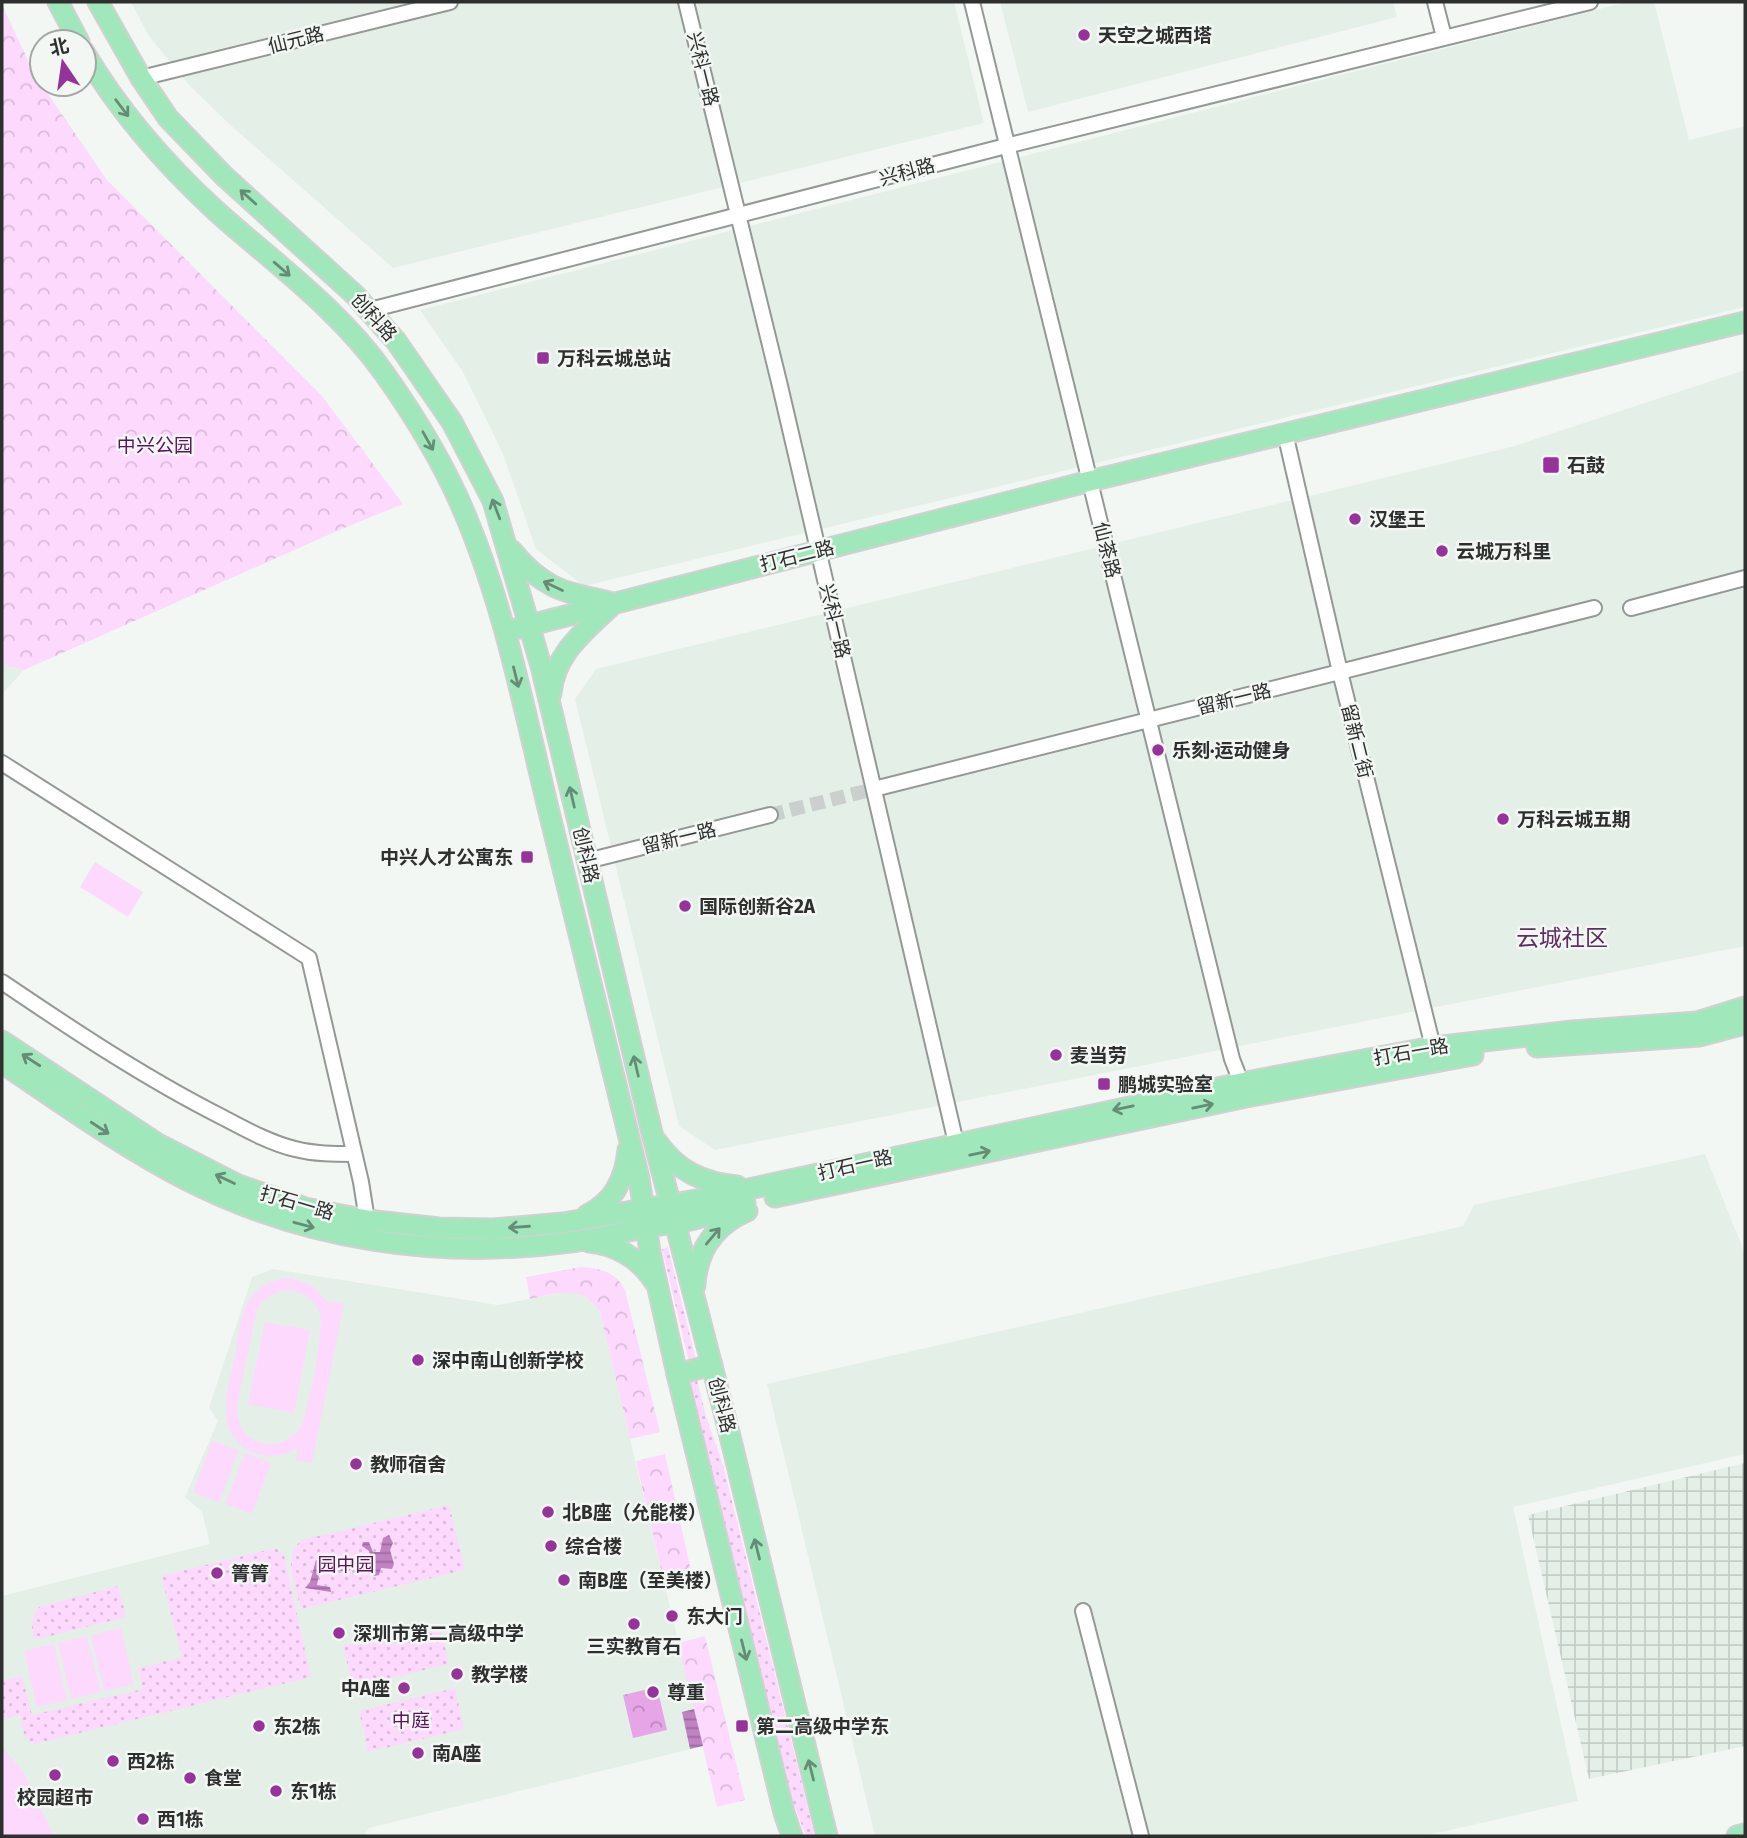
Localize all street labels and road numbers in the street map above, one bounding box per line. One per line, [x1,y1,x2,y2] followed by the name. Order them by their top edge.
[266,22,326,58] street label: 仙元路
[683,29,723,109] street label: 兴科一路
[876,154,938,190] street label: 兴科路
[346,288,402,346] street label: 创科路
[1089,520,1125,580] street label: 仙茶路
[757,536,837,576] street label: 打石二路
[815,581,855,661] street label: 兴科一路
[1194,679,1274,719] street label: 留新一路
[1337,701,1377,781] street label: 留新二街
[639,818,719,858] street label: 留新一路
[568,825,604,885] street label: 创科路
[1372,1034,1450,1070] street label: 打石一路
[815,1145,895,1185] street label: 打石一路
[257,1181,337,1225] street label: 打石一路
[704,1375,740,1435] street label: 创科路

